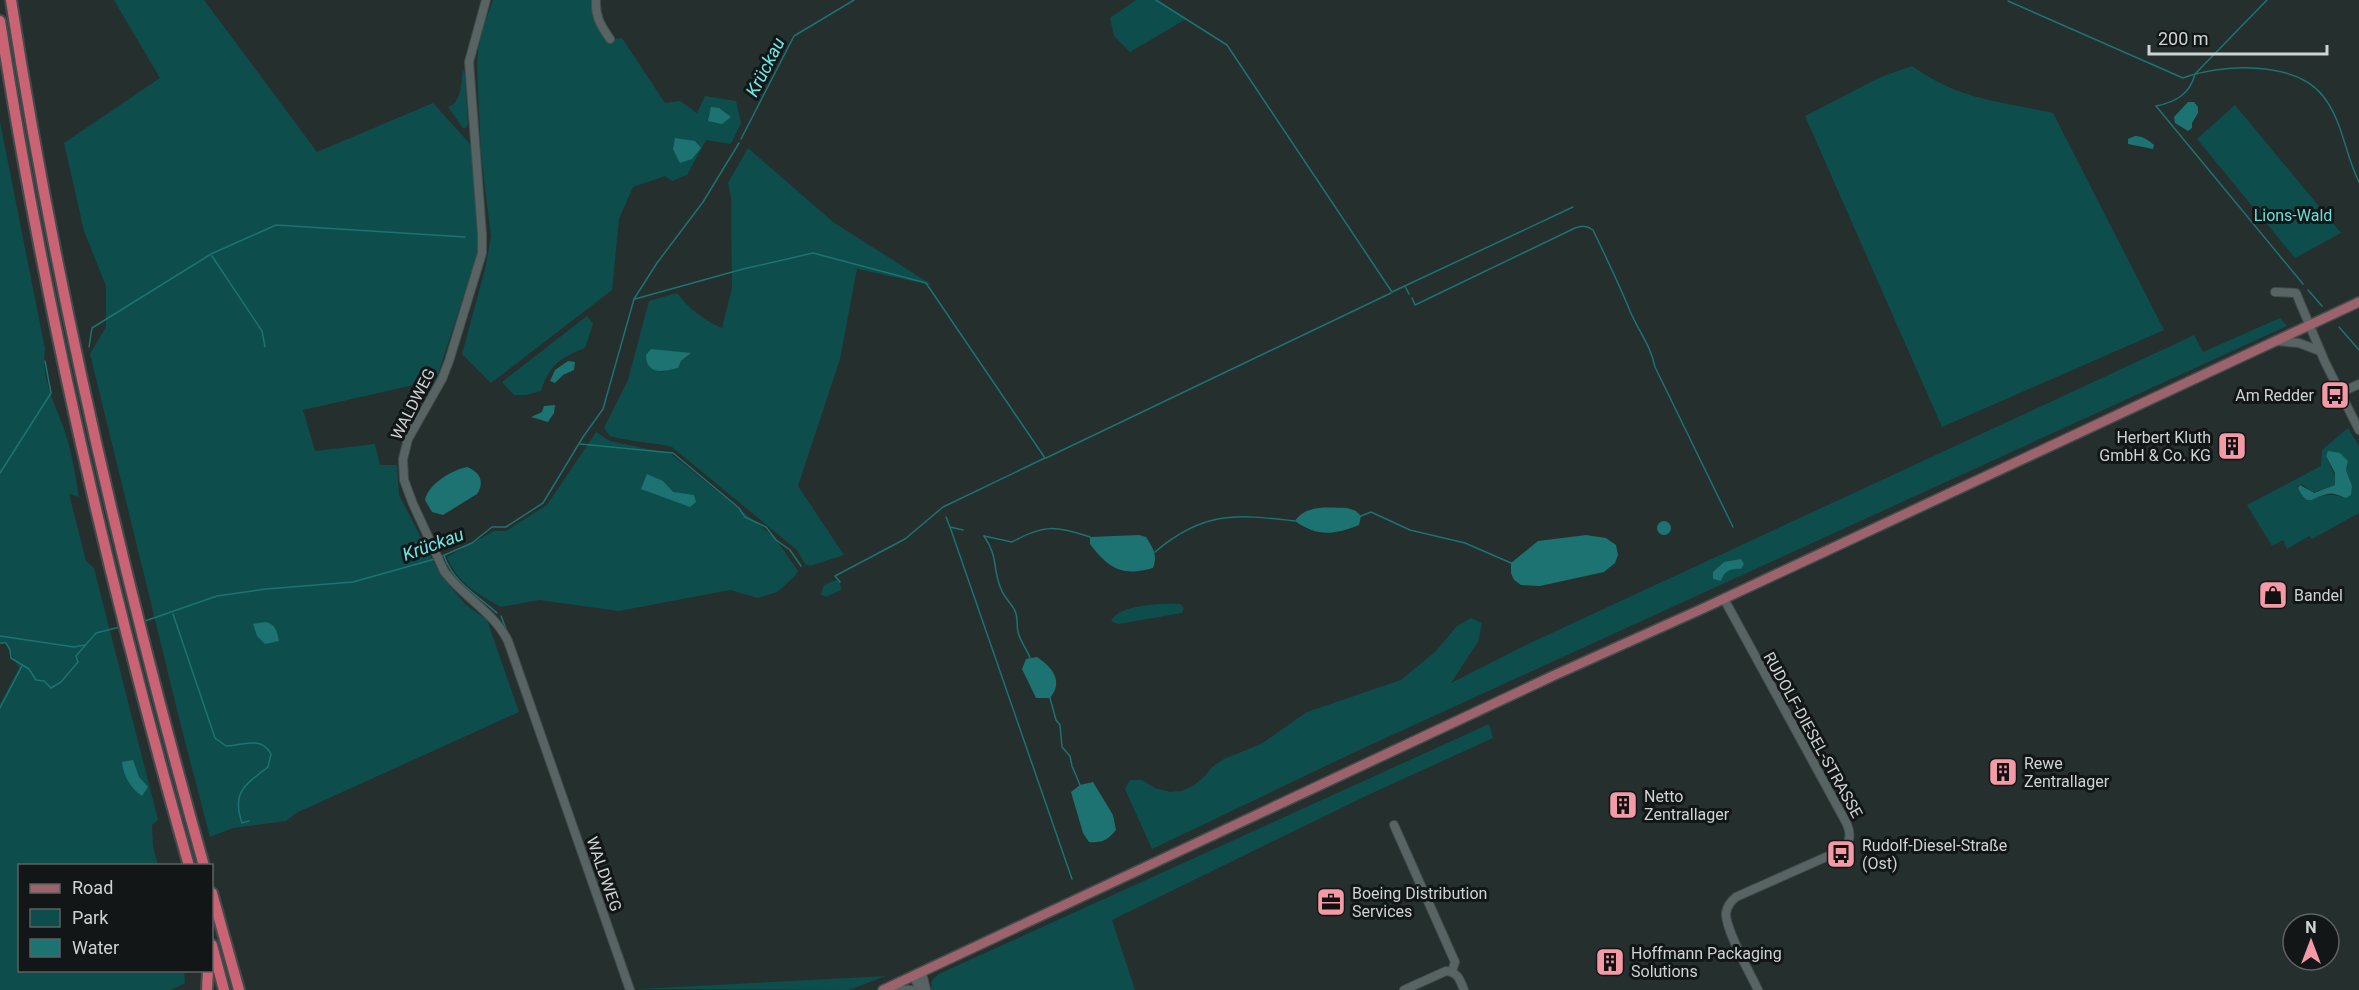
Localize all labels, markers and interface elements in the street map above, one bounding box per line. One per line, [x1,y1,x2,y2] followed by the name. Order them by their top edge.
[2149,18,2328,56] scale bar
[2158,28,2209,49] text: 200 m
[741,34,789,100] water label: Krückau
[2254,206,2332,225] park label: Lions-Wald
[387,365,439,443] street label: WALDWEG
[2319,379,2351,411] bus stop icon: Am Redder
[2235,386,2315,405] place label: Am Redder
[2099,428,2211,465] place label: Herbert Kluth GmbH & Co. KG
[2216,430,2248,462] building icon: Herbert Kluth GmbH & Co. KG
[400,523,467,565] water label: Krückau
[2257,579,2289,611] shop icon: Bandel
[2294,586,2343,605] place label: Bandel
[1759,649,1867,821] street label: RUDOLF-DIESEL-STRASSE
[2024,754,2110,791] place label: Rewe Zentrallager
[1987,756,2019,788] building icon: Rewe Zentrallager
[1644,787,1730,824] place label: Netto Zentrallager
[1607,789,1639,821] building icon: Netto Zentrallager
[582,834,626,914] street label: WALDWEG
[1862,836,2007,873] place label: Rudolf-Diesel-Straße (Ost)
[1825,838,1857,870] bus stop icon: Rudolf-Diesel-Straße (Ost)
[18,864,213,972] legend
[72,877,113,898] text: Road
[1352,884,1487,921] place label: Boeing Distribution Services
[1315,886,1347,918] office icon: Boeing Distribution Services
[72,907,109,928] text: Park
[2281,912,2341,972] north arrow
[2305,918,2317,937] text: N
[72,937,119,958] text: Water
[1631,944,1782,981] place label: Hoffmann Packaging Solutions
[1594,946,1626,978] building icon: Hoffmann Packaging Solutions

